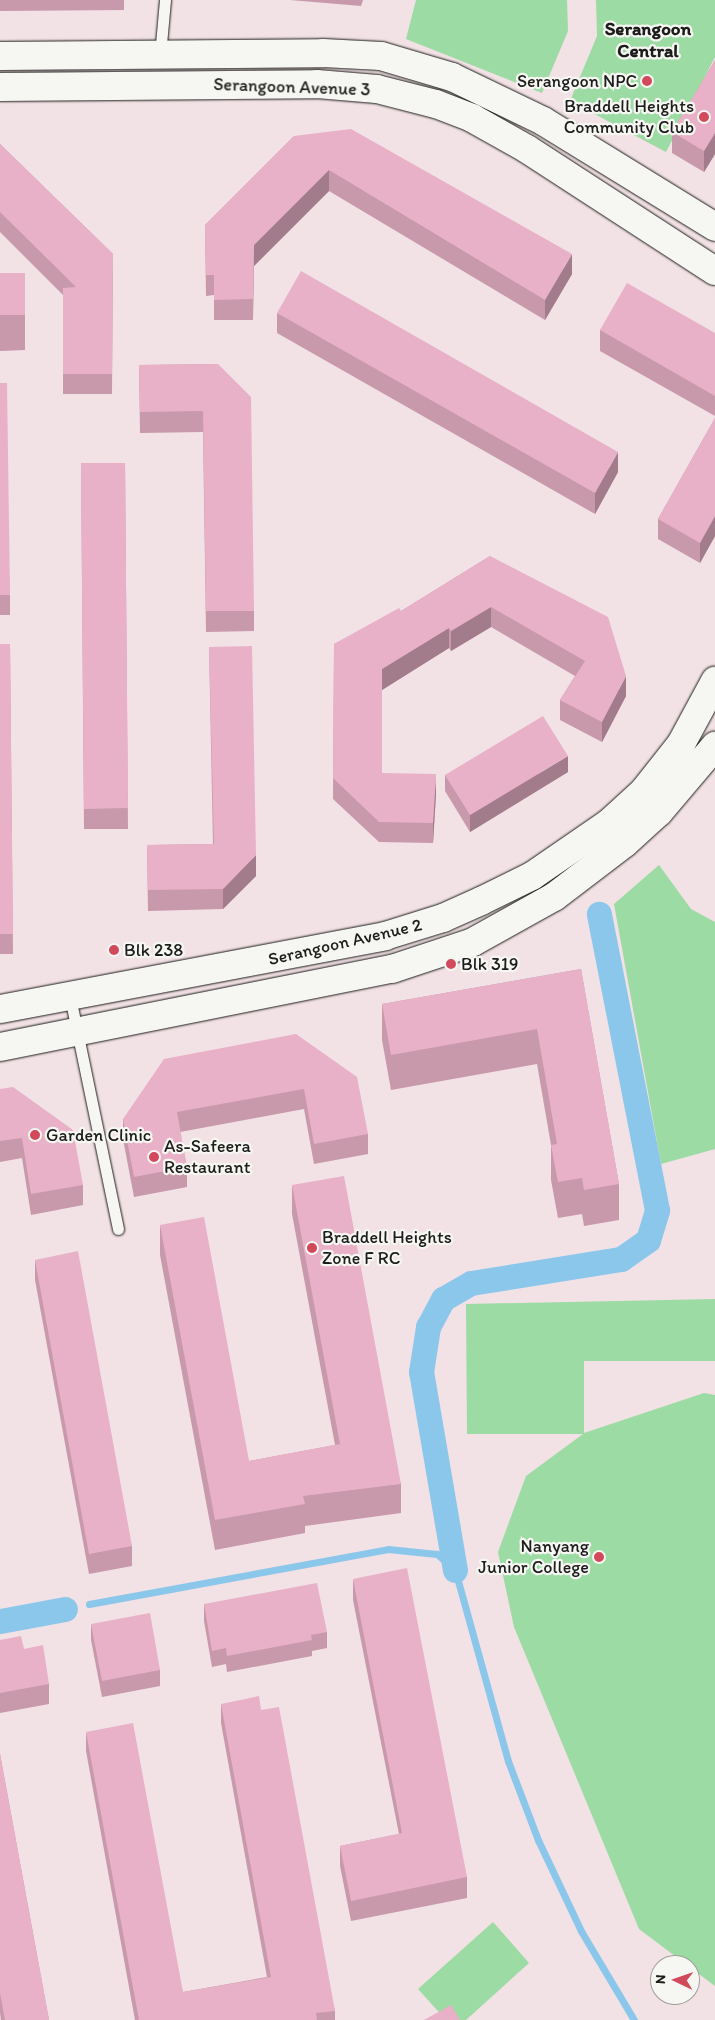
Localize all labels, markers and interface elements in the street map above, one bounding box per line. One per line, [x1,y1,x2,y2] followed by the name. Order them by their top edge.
[605,18,691,62] district label: Serangoon Central
[517,70,637,92] place label: Serangoon NPC
[214,73,370,101] street label: Serangoon Avenue 3
[641,75,653,87] marker: Serangoon NPC
[564,96,694,138] place label: Braddell Heights Community Club
[698,111,710,123] marker: Braddell Heights Community Club
[267,914,423,970] street label: Serangoon Avenue 2
[124,939,183,961] place label: Blk 238
[108,944,120,956] marker: Blk 238
[461,953,519,975] place label: Blk 319
[445,958,457,970] marker: Blk 319
[46,1124,151,1146] place label: Garden Clinic
[28,1128,42,1142] marker: Garden Clinic
[164,1136,251,1178] place label: As-Safeera Restaurant
[148,1151,160,1163] marker: As-Safeera Restaurant
[322,1227,451,1270] place label: Braddell Heights Zone F RC
[306,1242,318,1254] marker: Braddell Heights Zone F RC
[478,1536,589,1578] place label: Nanyang Junior College
[593,1551,605,1563] marker: Nanyang Junior College
[650,1955,700,2005] north arrow
[652,1974,669,1984] text: N

